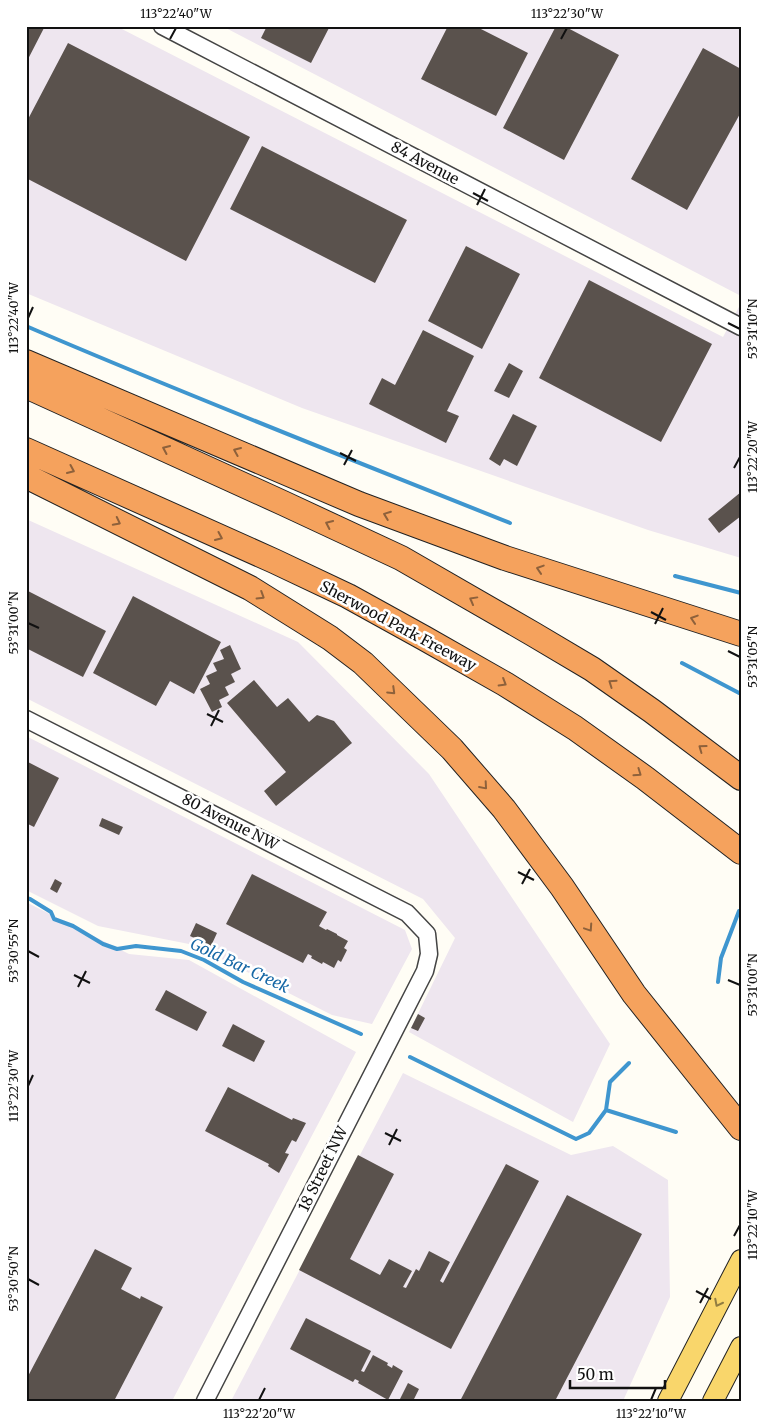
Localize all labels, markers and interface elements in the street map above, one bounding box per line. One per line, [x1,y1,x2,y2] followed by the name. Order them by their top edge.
[140,6,213,21] text: 113°22'40"W
[531,6,604,21] text: 113°22'30"W
[388,137,463,188] street label: 84 Avenue
[6,281,21,354] text: 113°22'40"W
[745,298,760,359] text: 53°31'10"N
[745,420,760,493] text: 113°22'20"W
[162,445,171,455] one-way arrow
[233,447,242,458] one-way arrow
[66,463,75,474] one-way arrow
[383,511,392,521] one-way arrow
[112,516,121,526] one-way arrow
[325,520,334,530] one-way arrow
[214,530,223,541] one-way arrow
[536,565,545,575] one-way arrow
[317,576,480,675] street label: Sherwood Park Freeway
[256,589,265,599] one-way arrow
[6,591,21,655] text: 53°31'00"N
[469,596,478,606] one-way arrow
[691,615,699,625] one-way arrow
[745,625,760,688] text: 53°31'05"N
[498,677,507,687] one-way arrow
[608,680,618,689] one-way arrow
[387,685,396,694] one-way arrow
[699,745,708,753] one-way arrow
[632,767,642,776] one-way arrow
[478,780,487,789] one-way arrow
[179,789,282,854] street label: 80 Avenue NW
[6,918,21,983] text: 53°30'55"N
[583,922,592,931] one-way arrow
[187,933,293,997] water label: Gold Bar Creek
[745,953,760,1017] text: 53°31'00"N
[6,1049,21,1122] text: 113°22'30"W
[294,1122,352,1214] street label: 18 Street NW
[745,1189,760,1260] text: 113°22'10"W
[6,1246,21,1312] text: 53°30'50"N
[714,1298,724,1307] one-way arrow
[570,1357,664,1389] scale bar
[577,1365,614,1384] text: 50 m
[223,1406,296,1421] text: 113°22'20"W
[616,1406,687,1421] text: 113°22'10"W

